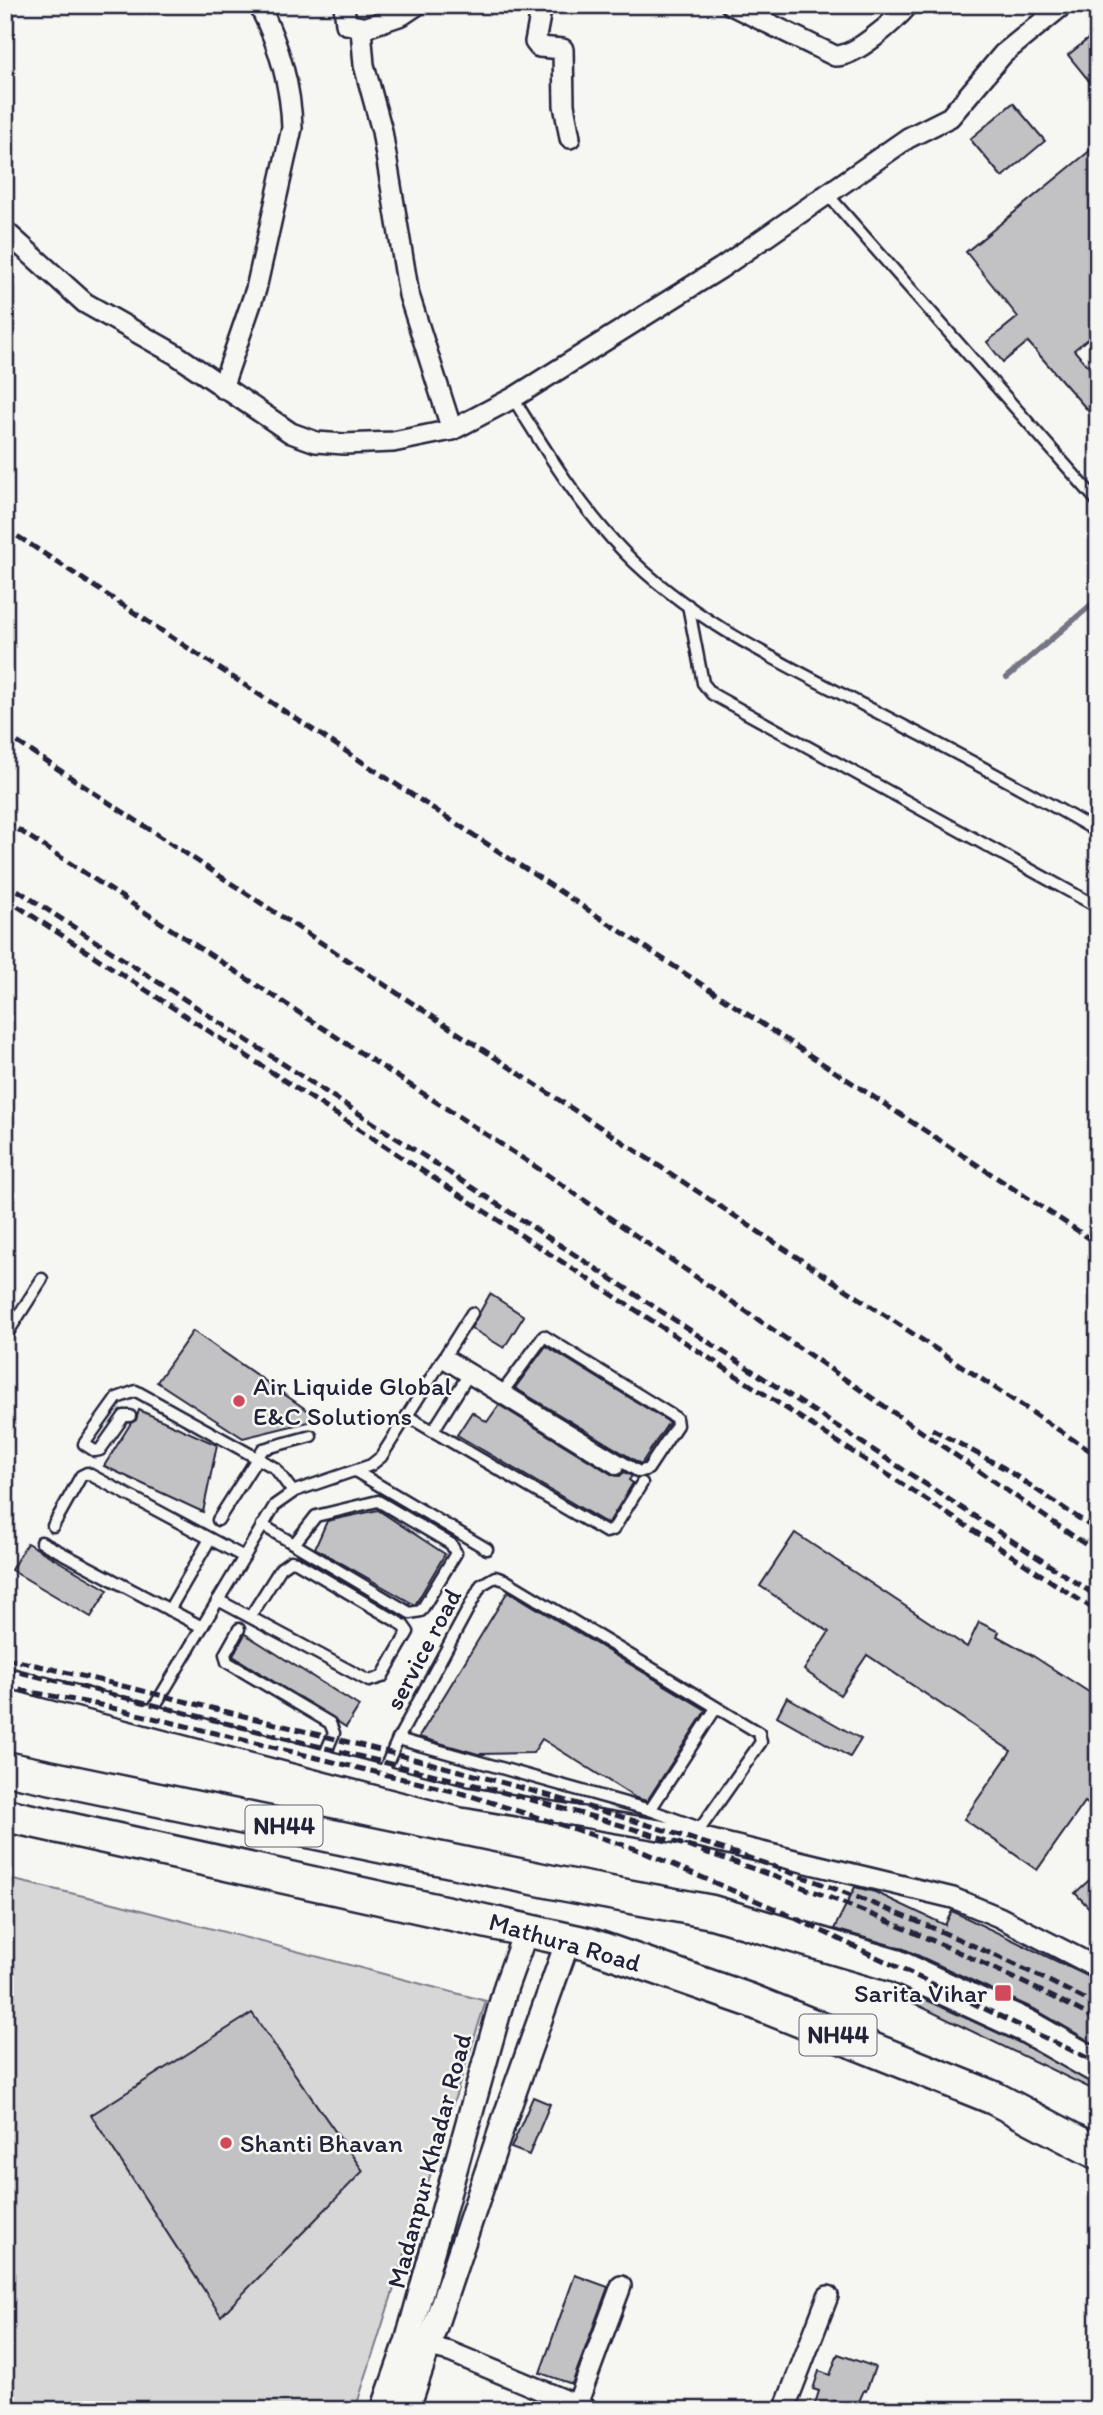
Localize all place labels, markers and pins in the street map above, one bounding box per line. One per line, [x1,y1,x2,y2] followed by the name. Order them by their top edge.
[253,1370,452,1432] place label: Air Liquide Global E&C Solutions
[231,1393,247,1409] marker: Air Liquide Global E&C Solutions
[854,1977,988,2009] place label: Sarita Vihar
[993,1983,1013,2003] marker: Sarita Vihar
[240,2127,403,2159] place label: Shanti Bhavan
[218,2135,234,2151] marker: Shanti Bhavan

